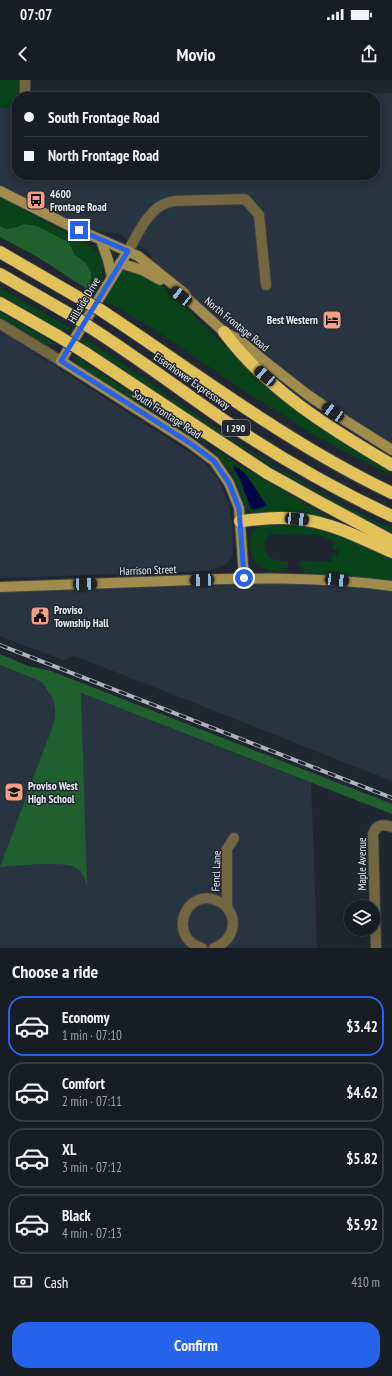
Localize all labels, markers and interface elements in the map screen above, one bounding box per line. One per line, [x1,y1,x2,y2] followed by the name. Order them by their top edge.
[20,5,52,24] text: 07:07
[12,43,34,65] icon: back
[176,43,216,66] text: Movio
[358,43,380,65] icon: share
[48,108,159,127] text: South Frontage Road
[48,146,159,165] text: North Frontage Road
[50,187,107,214] place label: 4600 Frontage Road
[25,189,47,211] bus stop icon: 4600 Frontage Road
[70,221,88,239] route end
[65,274,103,326] street label: Hillside Drive
[168,284,194,308] car
[202,294,272,354] street label: North Frontage Road
[321,309,343,331] hotel icon: Best Western
[267,313,318,327] place label: Best Western
[151,349,234,413] street label: Eisenhower Expressway
[252,364,278,388] car
[130,387,204,442] street label: South Frontage Road
[320,400,346,424] car
[222,420,250,436] road number: I 290
[284,512,310,526] car
[119,562,177,578] street label: Harrison Street
[235,569,253,587] route start
[324,573,350,587] car
[190,574,214,586] car
[73,578,97,590] car
[54,603,109,630] place label: Proviso Township Hall
[29,605,51,627] public building icon: Proviso Township Hall
[28,779,79,806] place label: Proviso West High School
[3,781,25,803] school or university icon: Proviso West High School
[355,837,369,891] street label: Maple Avenue
[208,850,224,892] street label: Fencl Lane
[344,900,380,936] map controls
[344,900,380,936] button: layers
[12,960,98,983] text: Choose a ride
[14,1008,50,1044] icon: car
[62,1008,110,1027] text: Economy
[346,1017,378,1036] text: $3.42
[62,1027,122,1044] text: 1 min · 07:10
[14,1074,50,1110] icon: car
[62,1074,105,1093] text: Comfort
[346,1083,378,1102] text: $4.62
[62,1093,122,1110] text: 2 min · 07:11
[14,1140,50,1176] icon: car
[62,1140,76,1159] text: XL
[346,1149,378,1168] text: $5.82
[62,1159,122,1176] text: 3 min · 07:12
[14,1206,50,1242] icon: car
[62,1206,91,1225] text: Black
[346,1215,378,1234] text: $5.92
[62,1225,122,1242] text: 4 min · 07:13
[12,1271,34,1293] icon: cash
[44,1273,68,1292] text: Cash
[351,1274,380,1291] text: 410 m
[12,1322,380,1368] button: Confirm

